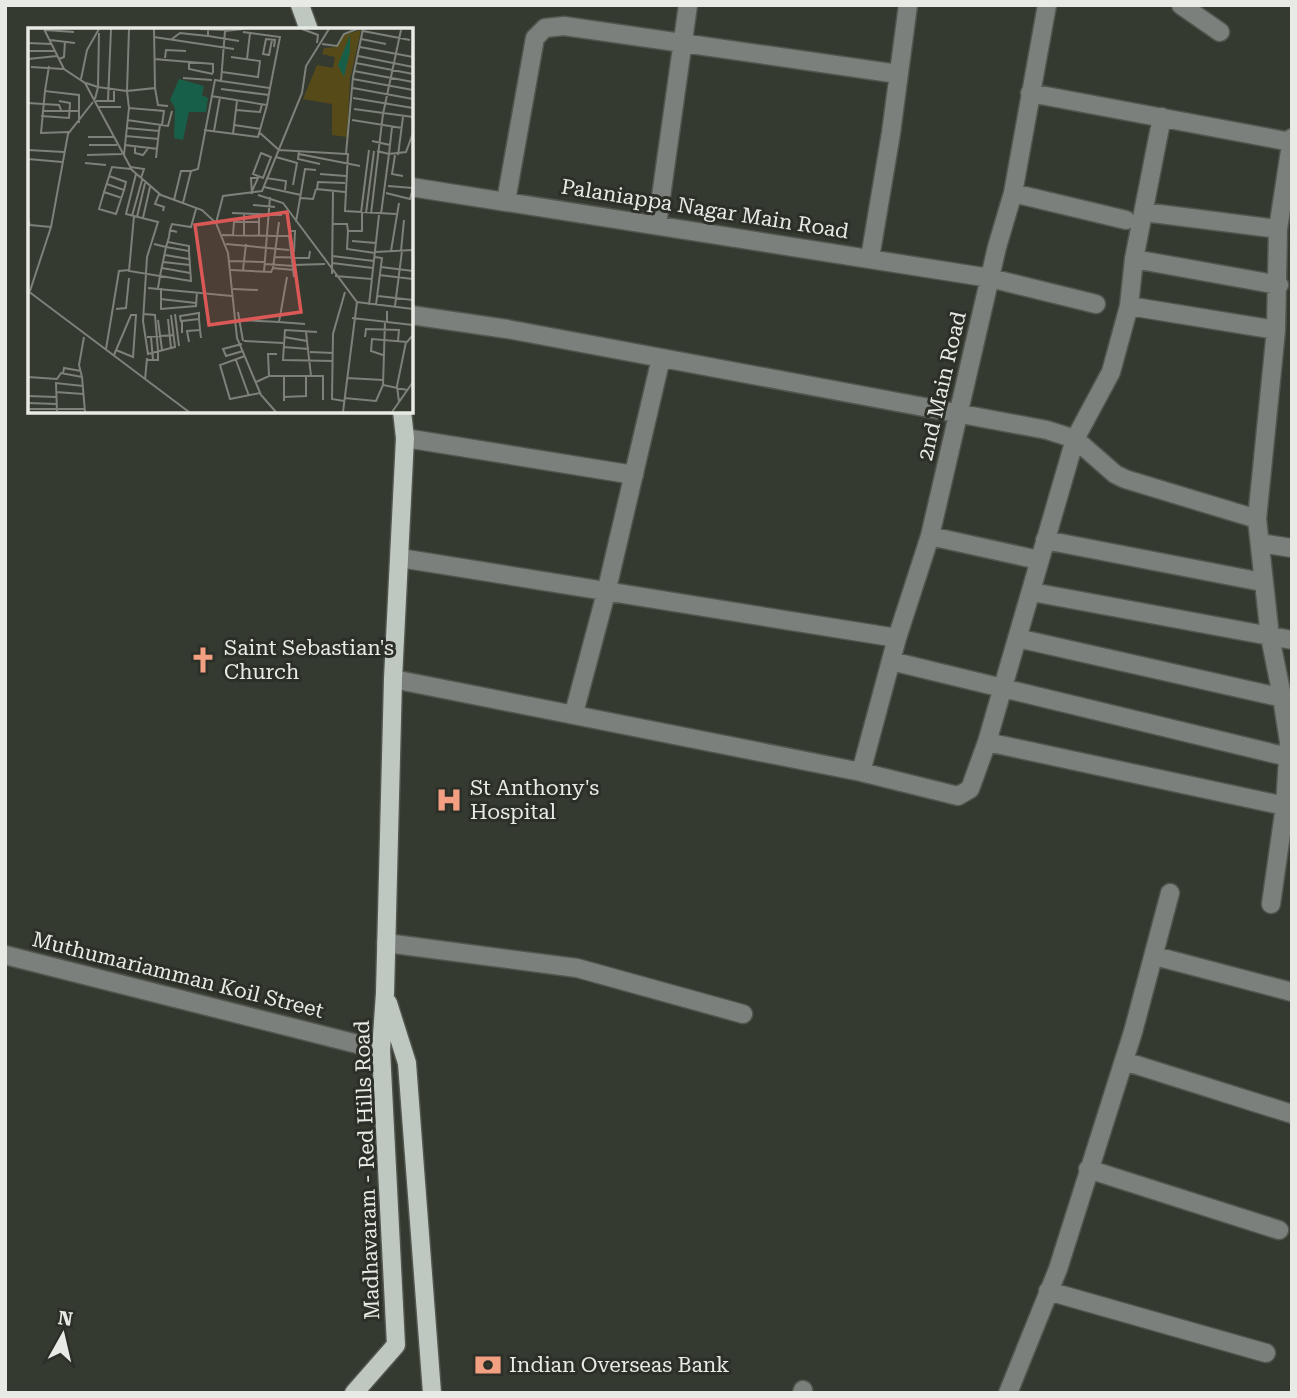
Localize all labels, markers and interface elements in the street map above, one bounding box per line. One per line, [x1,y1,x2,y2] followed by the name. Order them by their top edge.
[28,28,413,413] inset map
[559,174,851,244] street label: Palaniappa Nagar Main Road
[913,309,971,463] street label: 2nd Main Road
[224,636,394,684] place label: Saint Sebastian's Church
[188,645,218,675] church icon: Saint Sebastian's Church
[470,776,599,824] place label: St Anthony's Hospital
[434,785,464,815] hospital icon: St Anthony's Hospital
[30,927,326,1023] street label: Muthumariamman Koil Street
[350,1019,384,1320] street label: Madhavaram - Red Hills Road
[28,1300,98,1370] north arrow
[56,1306,75,1331] text: N
[473,1350,503,1380] bank icon: Indian Overseas Bank
[509,1353,729,1377] place label: Indian Overseas Bank

